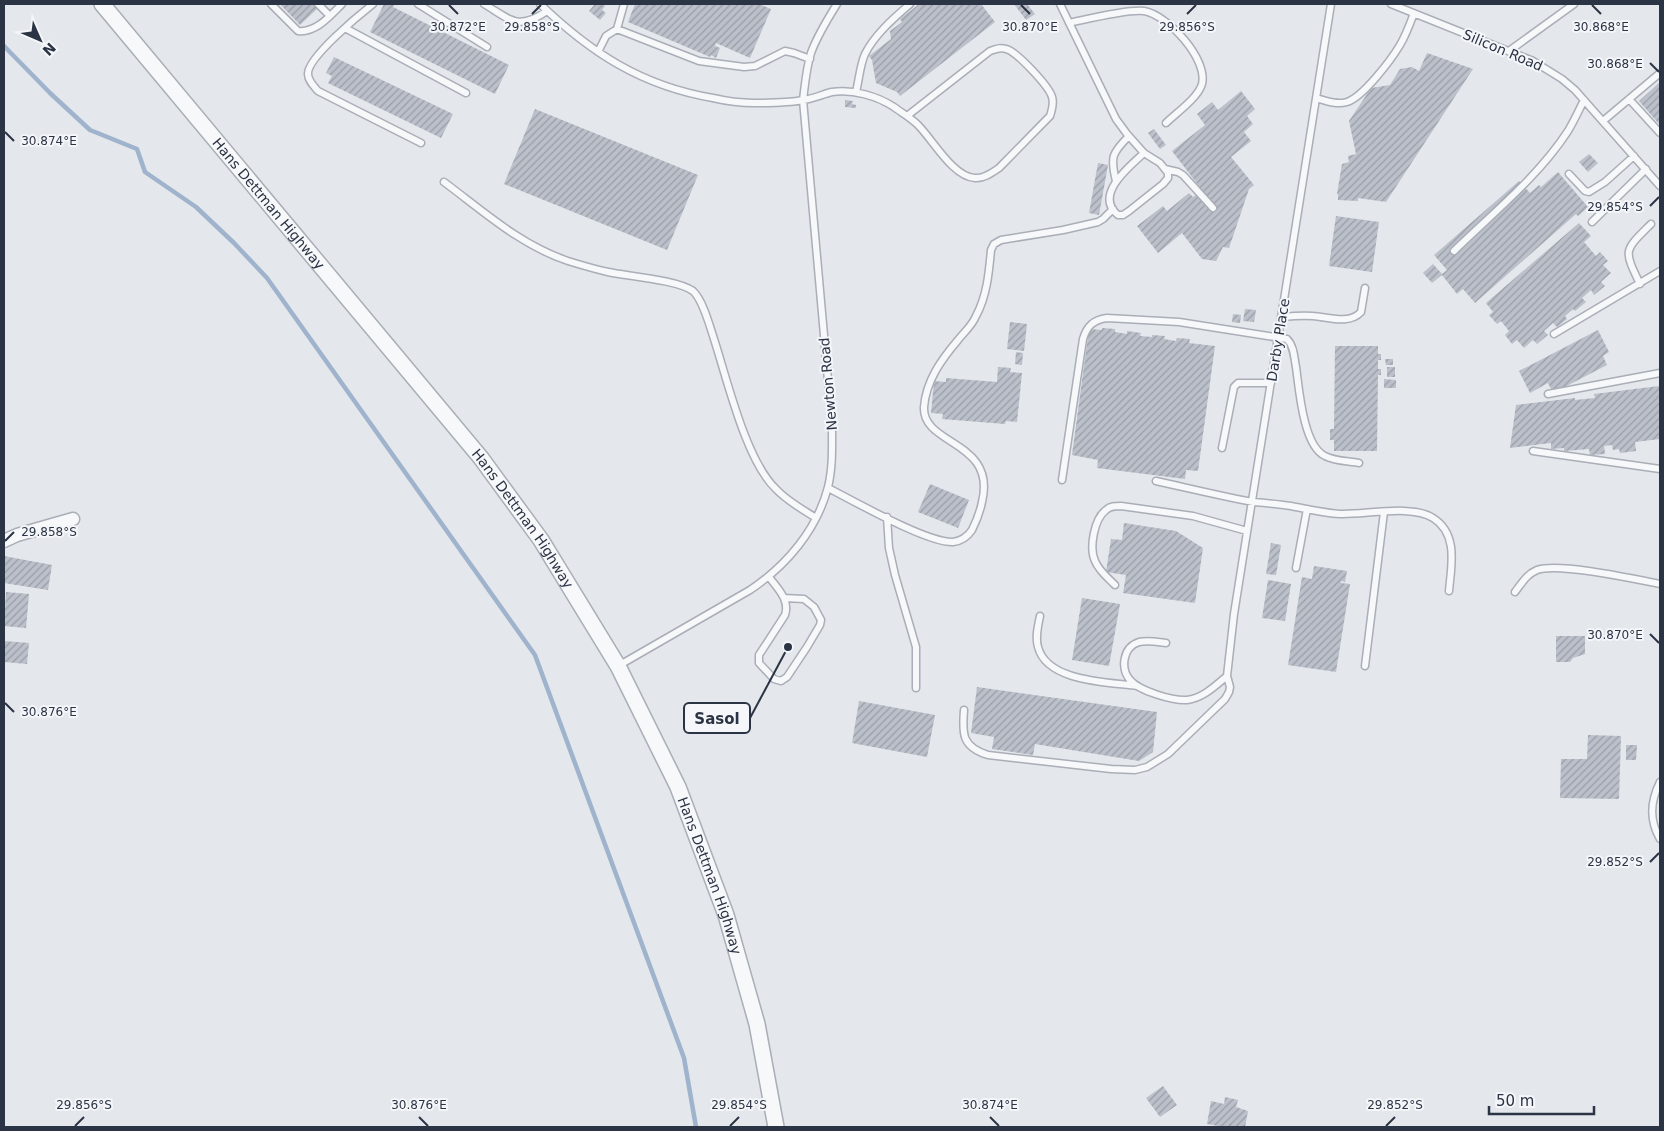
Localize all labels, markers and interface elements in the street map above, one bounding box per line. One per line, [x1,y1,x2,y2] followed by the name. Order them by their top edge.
[15,15,65,65] north arrow
[430,20,486,34] text: 30.872°E
[504,20,560,34] text: 29.858°S
[1002,20,1058,34] text: 30.870°E
[1159,20,1215,34] text: 29.856°S
[1573,20,1629,34] text: 30.868°E
[1461,26,1545,74] street label: Silicon Road
[39,39,59,59] text: N
[1587,57,1643,71] text: 30.868°E
[21,134,77,148] text: 30.874°E
[209,135,328,273] street label: Hans Dettman Highway
[1587,200,1643,214] text: 29.854°S
[1264,297,1292,383] street label: Darby Place
[816,337,840,431] street label: Newton Road
[469,446,577,591] street label: Hans Dettman Highway
[21,525,77,539] text: 29.858°S
[1587,628,1643,642] text: 30.870°E
[684,703,750,733] callout: Sasol
[21,705,77,719] text: 30.876°E
[694,710,740,728] text: Sasol
[674,795,745,956] street label: Hans Dettman Highway
[1587,855,1643,869] text: 29.852°S
[1489,1084,1594,1116] scale bar
[1496,1092,1534,1110] text: 50 m
[56,1098,112,1112] text: 29.856°S
[391,1098,447,1112] text: 30.876°E
[711,1098,767,1112] text: 29.854°S
[962,1098,1018,1112] text: 30.874°E
[1367,1098,1423,1112] text: 29.852°S

